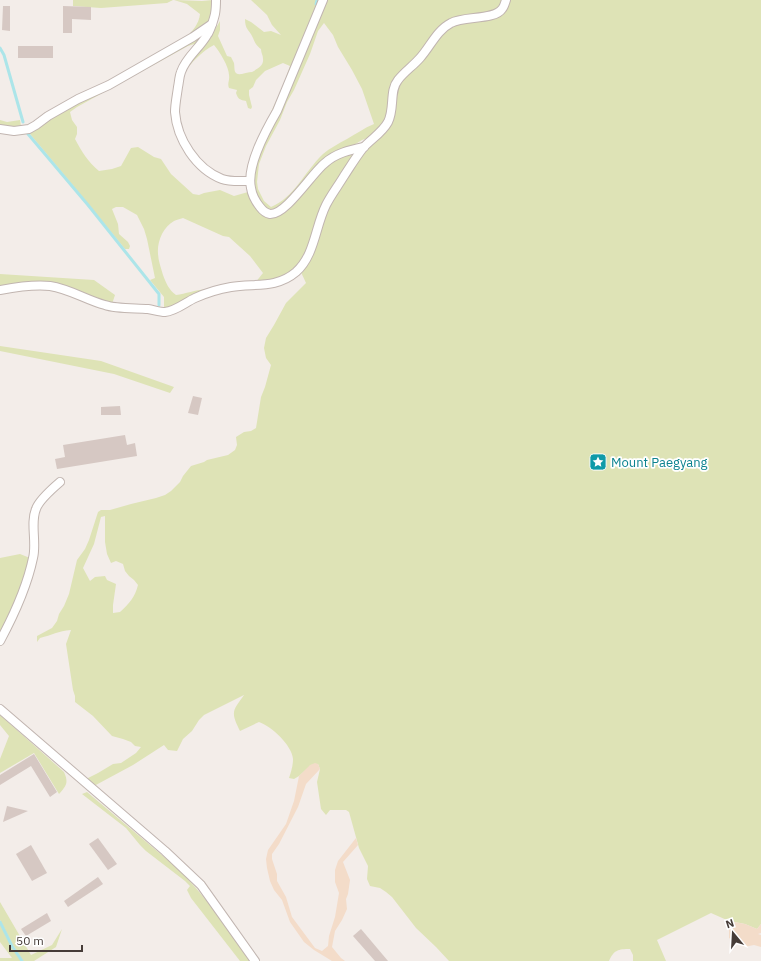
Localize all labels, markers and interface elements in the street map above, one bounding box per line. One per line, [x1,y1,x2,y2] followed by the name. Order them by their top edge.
[588,452,608,472] place icon: Mount Paegyang
[611,454,708,471] place label: Mount Paegyang
[713,913,753,953] north arrow
[724,916,736,931] text: N
[10,927,82,953] scale bar
[16,933,44,948] text: 50 m

